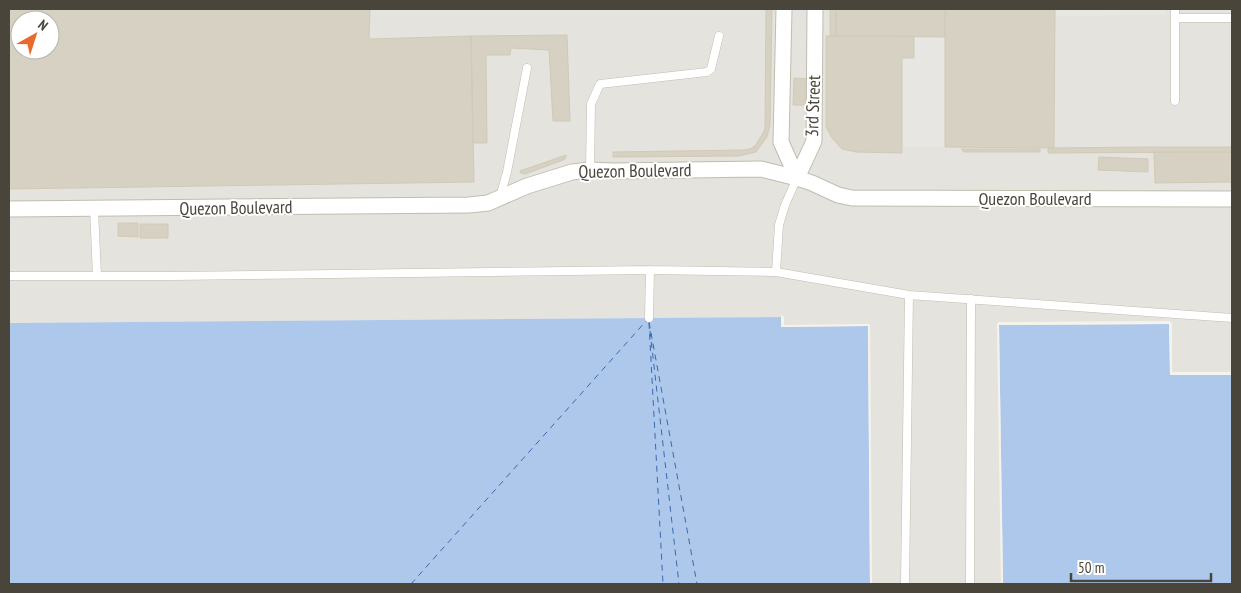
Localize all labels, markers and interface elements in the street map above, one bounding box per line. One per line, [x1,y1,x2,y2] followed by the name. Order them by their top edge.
[10,10,60,60] north arrow
[35,16,52,34] text: N
[800,75,825,137] street label: 3rd Street
[578,158,692,183] street label: Quezon Boulevard
[978,187,1092,210] street label: Quezon Boulevard
[179,195,293,220] street label: Quezon Boulevard
[1071,550,1211,582] scale bar
[1078,558,1104,577] text: 50 m

